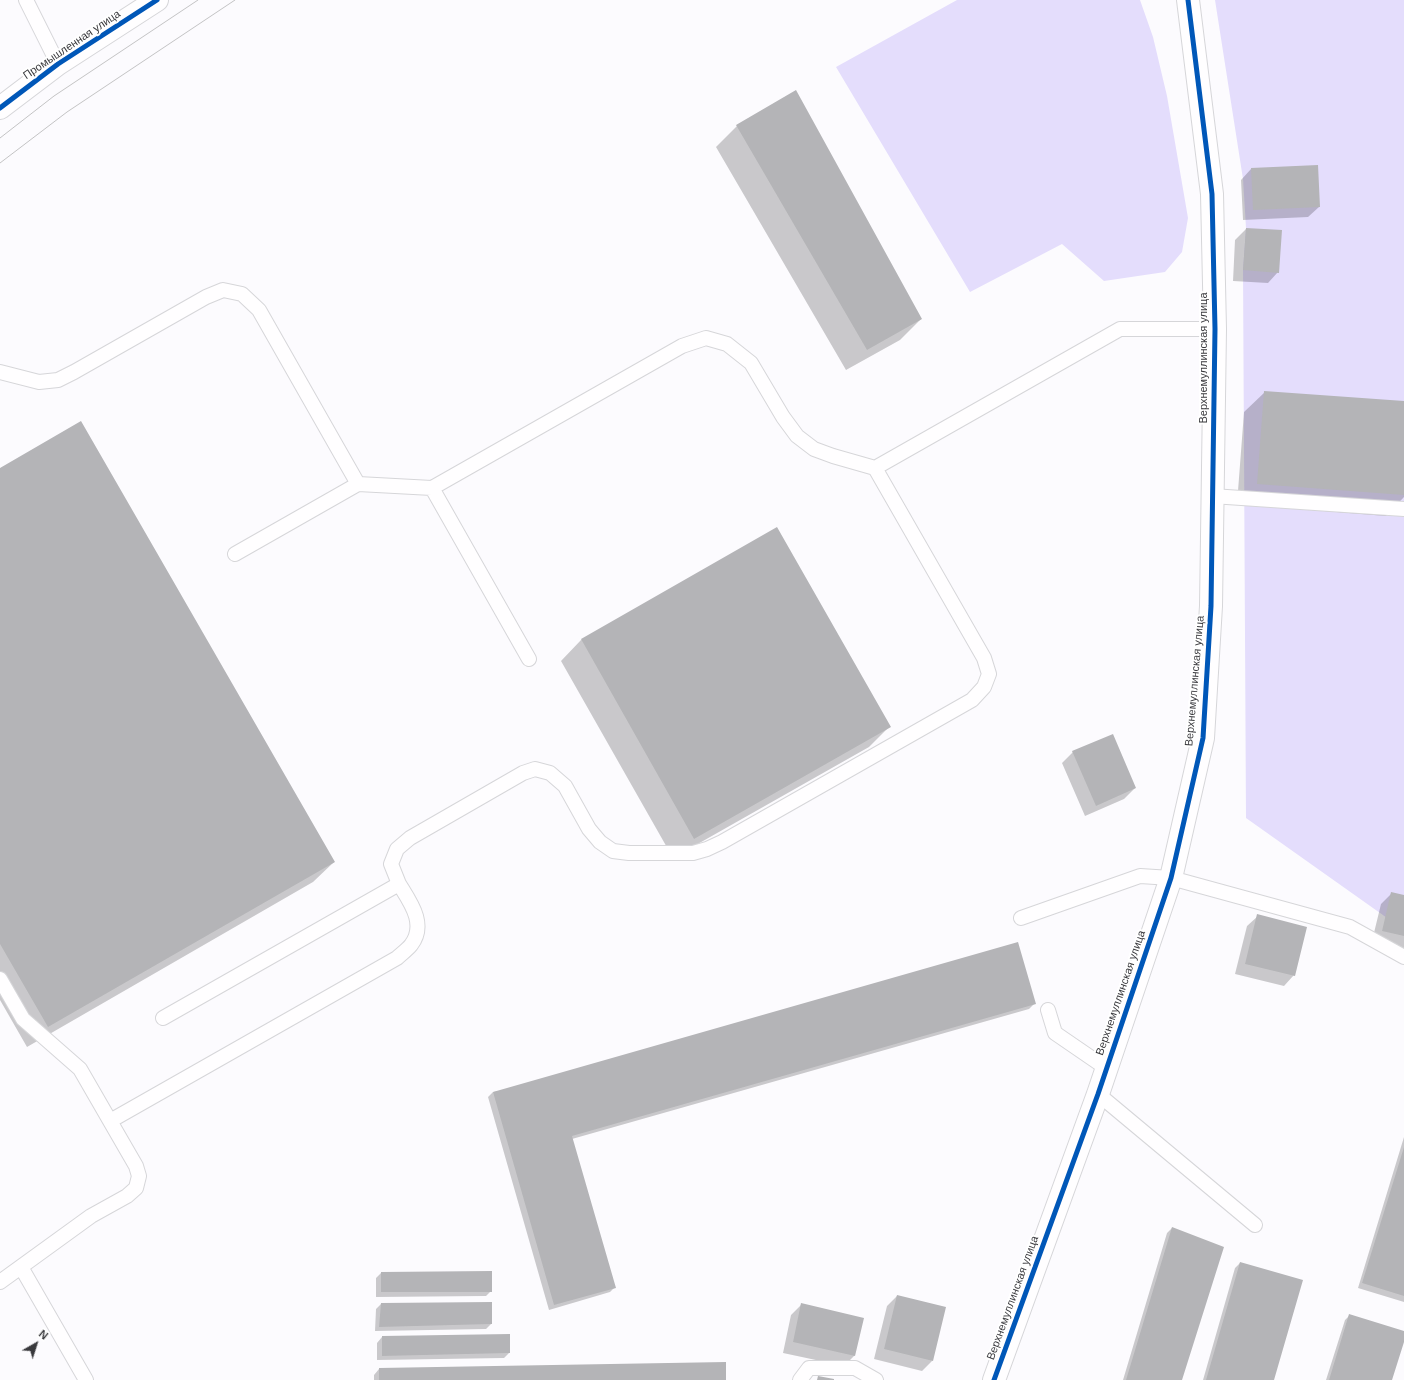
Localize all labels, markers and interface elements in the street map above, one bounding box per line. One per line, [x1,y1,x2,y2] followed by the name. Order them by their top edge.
[21,8,123,82] street label: Промышленная улица
[1197,292,1211,424] street label: Верхнемуллинская улица
[1183,615,1207,747] street label: Верхнемуллинская улица
[1093,929,1149,1057] street label: Верхнемуллинская улица
[984,1234,1042,1362] street label: Верхнемуллинская улица
[16,1324,56,1364] north arrow
[37,1328,50,1342] text: N

